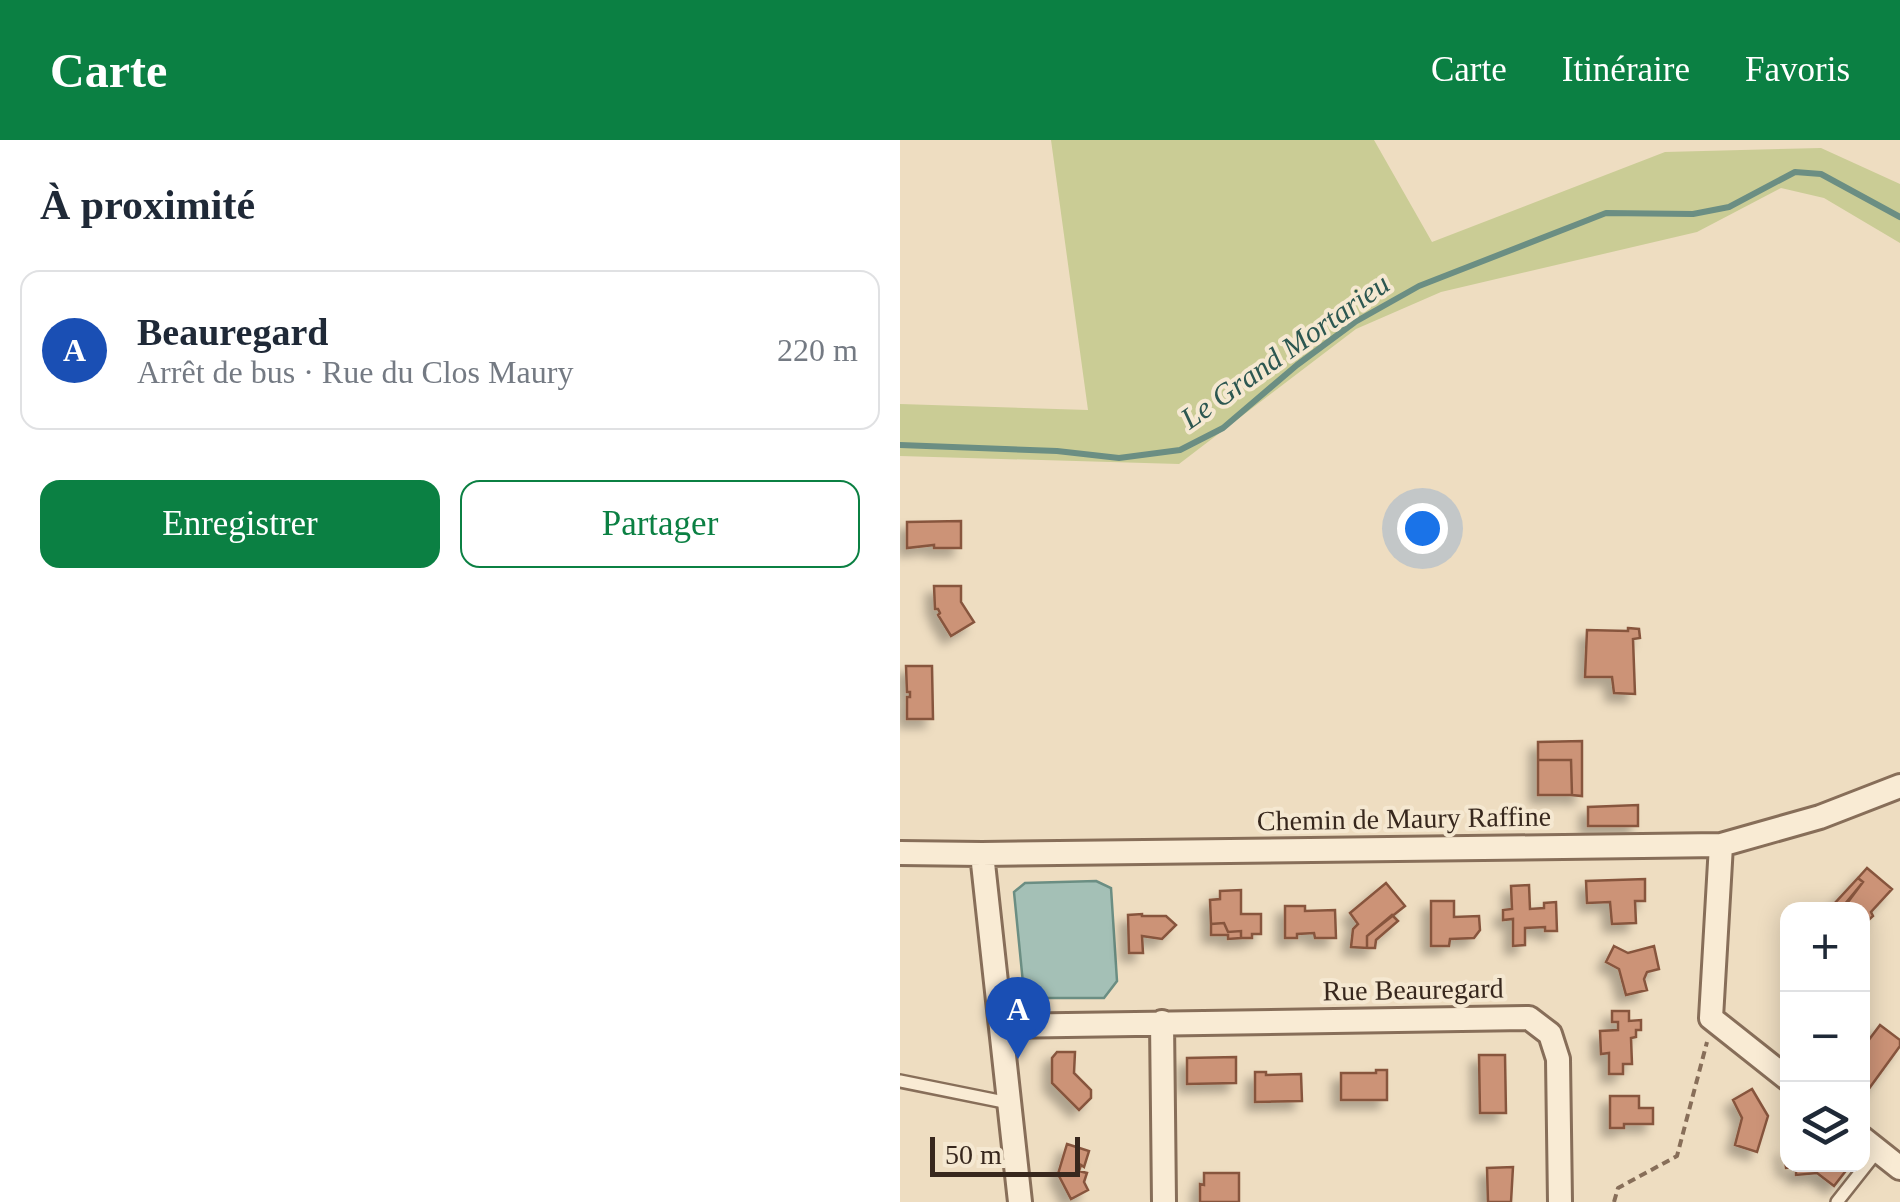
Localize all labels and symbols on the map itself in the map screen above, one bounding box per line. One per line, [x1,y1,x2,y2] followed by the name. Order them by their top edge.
[1173,266,1395,435] water label: Le Grand Mortarieu
[1397,503,1448,554] your location
[1257,800,1551,837] street label: Chemin de Maury Raffine
[1322,972,1504,1007] street label: Rue Beauregard
[986,976,1050,1059] pin: A
[930,1132,1080,1176] scale bar

